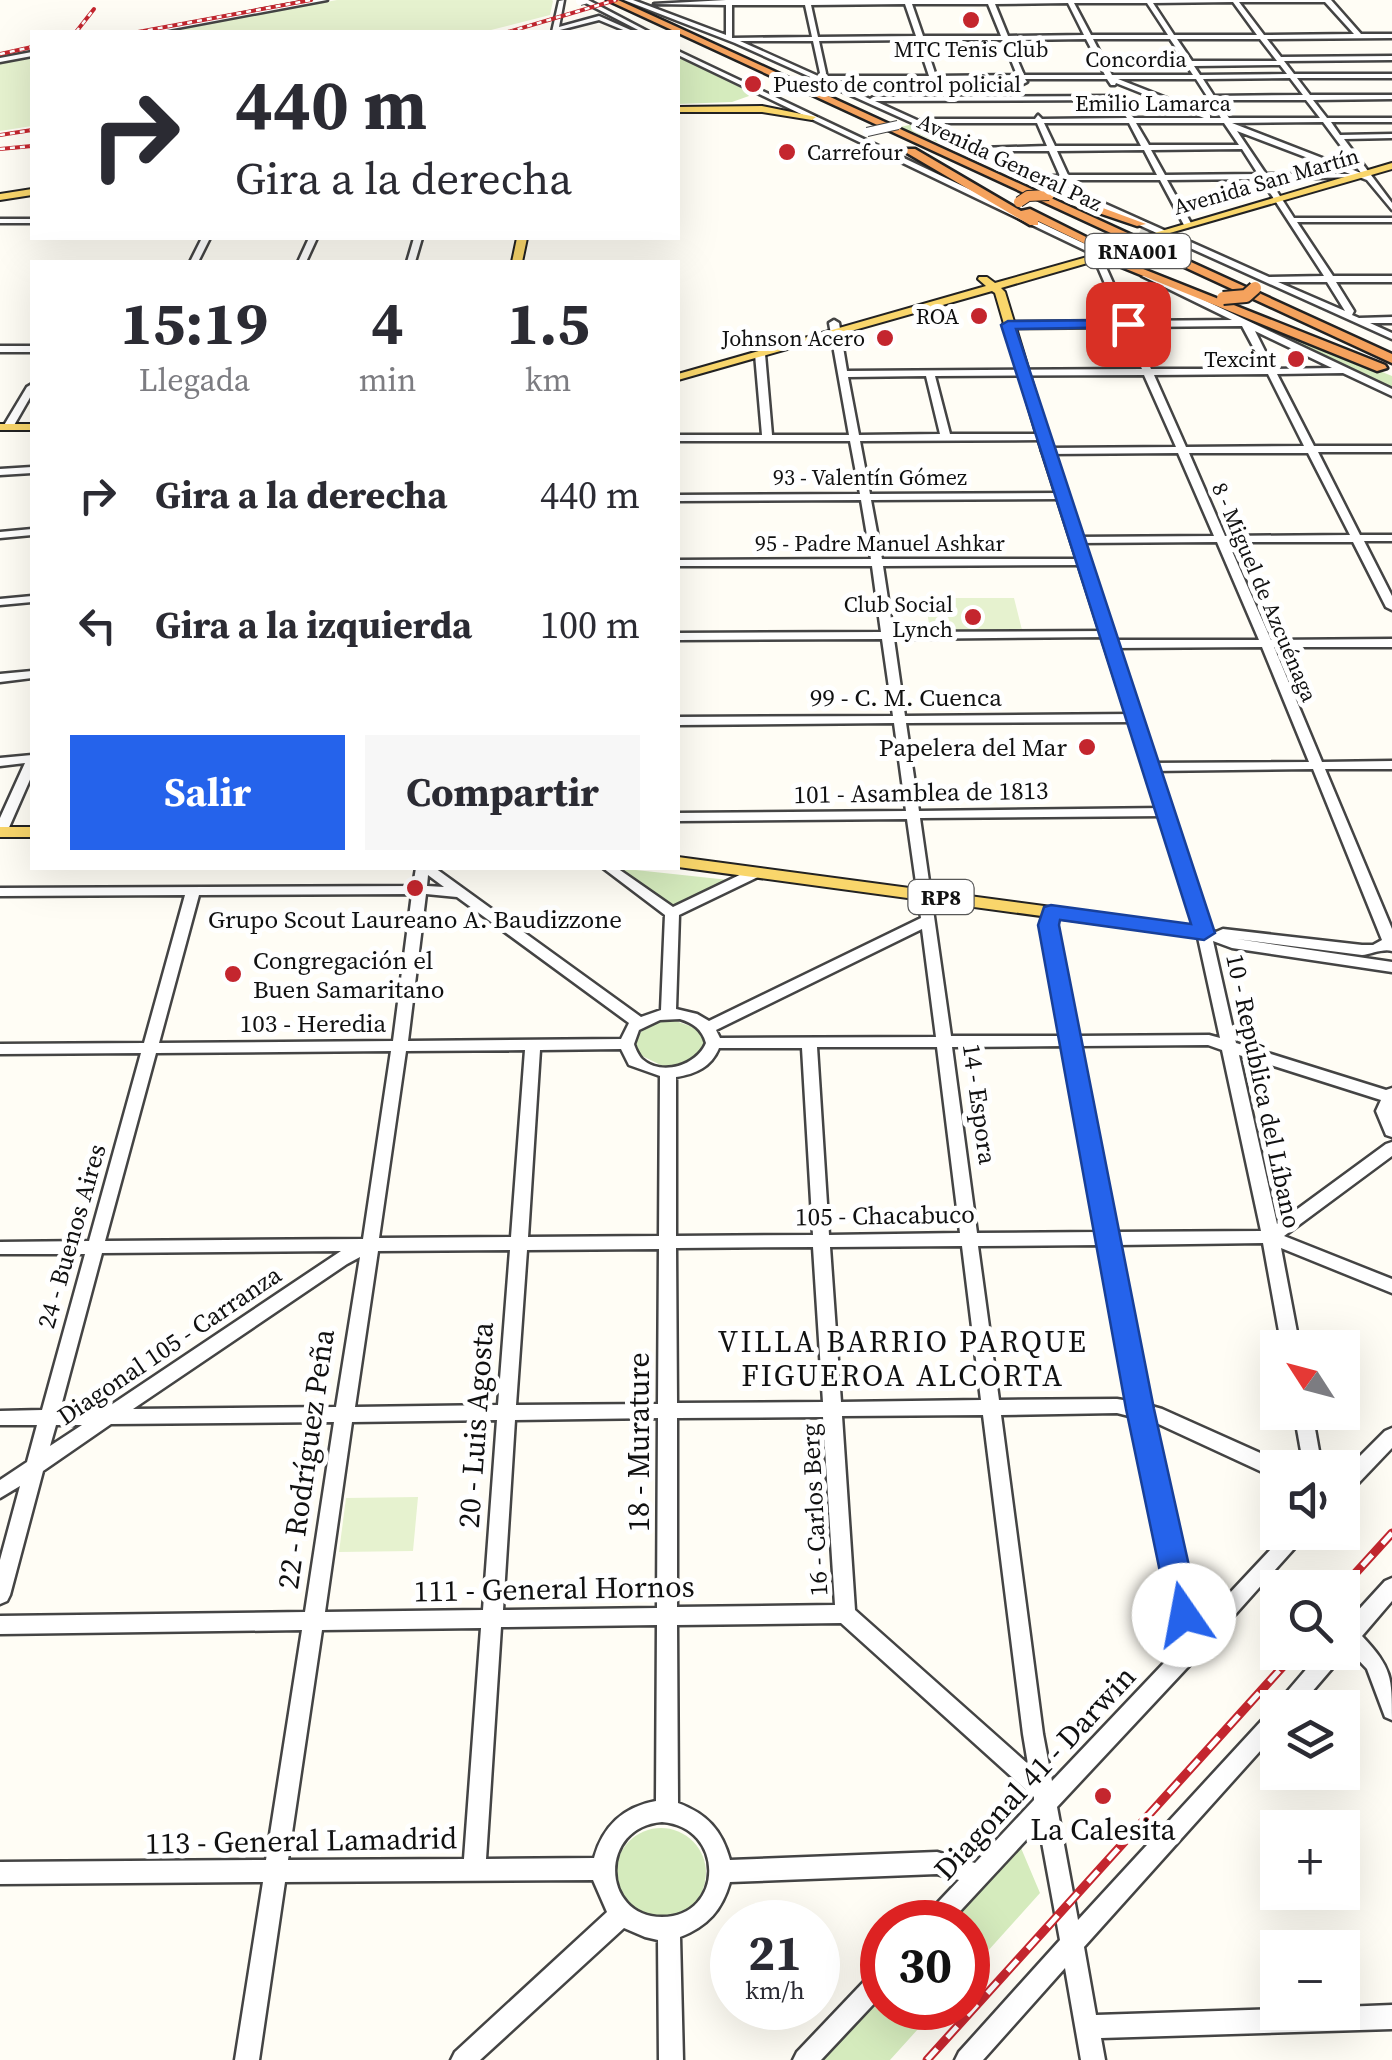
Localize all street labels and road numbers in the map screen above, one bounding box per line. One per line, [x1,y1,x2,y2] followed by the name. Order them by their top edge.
[1085,44,1188,74] street label: Concordia
[1075,88,1232,118] street label: Emilio Lamarca
[913,106,1107,218] street label: Avenida General Paz
[1170,140,1362,222] street label: Avenida San Martín
[1086,234,1190,268] road number: RNA001
[773,462,967,492] street label: 93 - Valentín Gómez
[1205,478,1325,707] street label: 8 - Miguel de Azcuénaga
[755,528,1006,558] street label: 95 - Padre Manuel Ashkar
[810,680,1002,714] street label: 99 - C. M. Cuenca
[793,773,1049,811] street label: 101 - Asamblea de 1813
[908,880,974,914] road number: RP8
[1218,951,1310,1231] street label: 10 - República del Líbano
[240,1006,386,1040] street label: 103 - Heredia
[955,1041,1005,1167] street label: 14 - Espora
[28,1140,114,1332] street label: 24 - Buenos Aires
[795,1196,975,1234] street label: 105 - Chacabuco
[50,1257,288,1433] street label: Diagonal 105 - Carranza
[448,1320,503,1529] street label: 20 - Luis Agosta
[267,1326,344,1592] street label: 22 - Rodríguez Peña
[618,1352,659,1532] street label: 18 - Murature
[793,1423,835,1597] street label: 16 - Carlos Berg
[413,1566,695,1611] street label: 111 - General Hornos
[924,1657,1145,1889] street label: Diagonal 41 - Darwin
[145,1817,457,1864] street label: 113 - General Lamadrid

